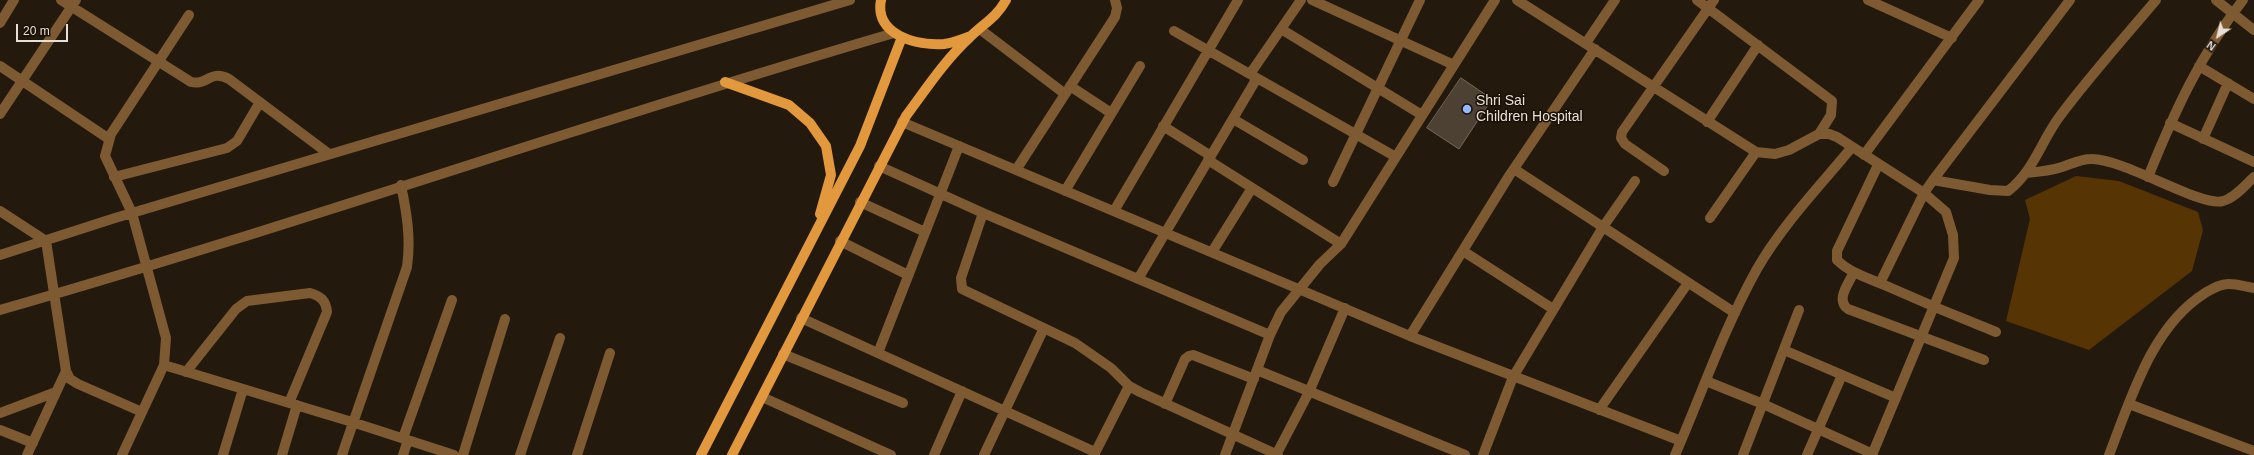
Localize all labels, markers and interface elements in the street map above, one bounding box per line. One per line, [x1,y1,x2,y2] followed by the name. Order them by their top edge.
[18,16,70,42] scale bar
[2198,16,2238,56] north arrow
[23,24,50,38] text: 20 m
[2204,39,2218,53] text: N
[1476,93,1583,126] place label: Shri Sai Children Hospital
[1461,103,1473,115] marker: Shri Sai Children Hospital

